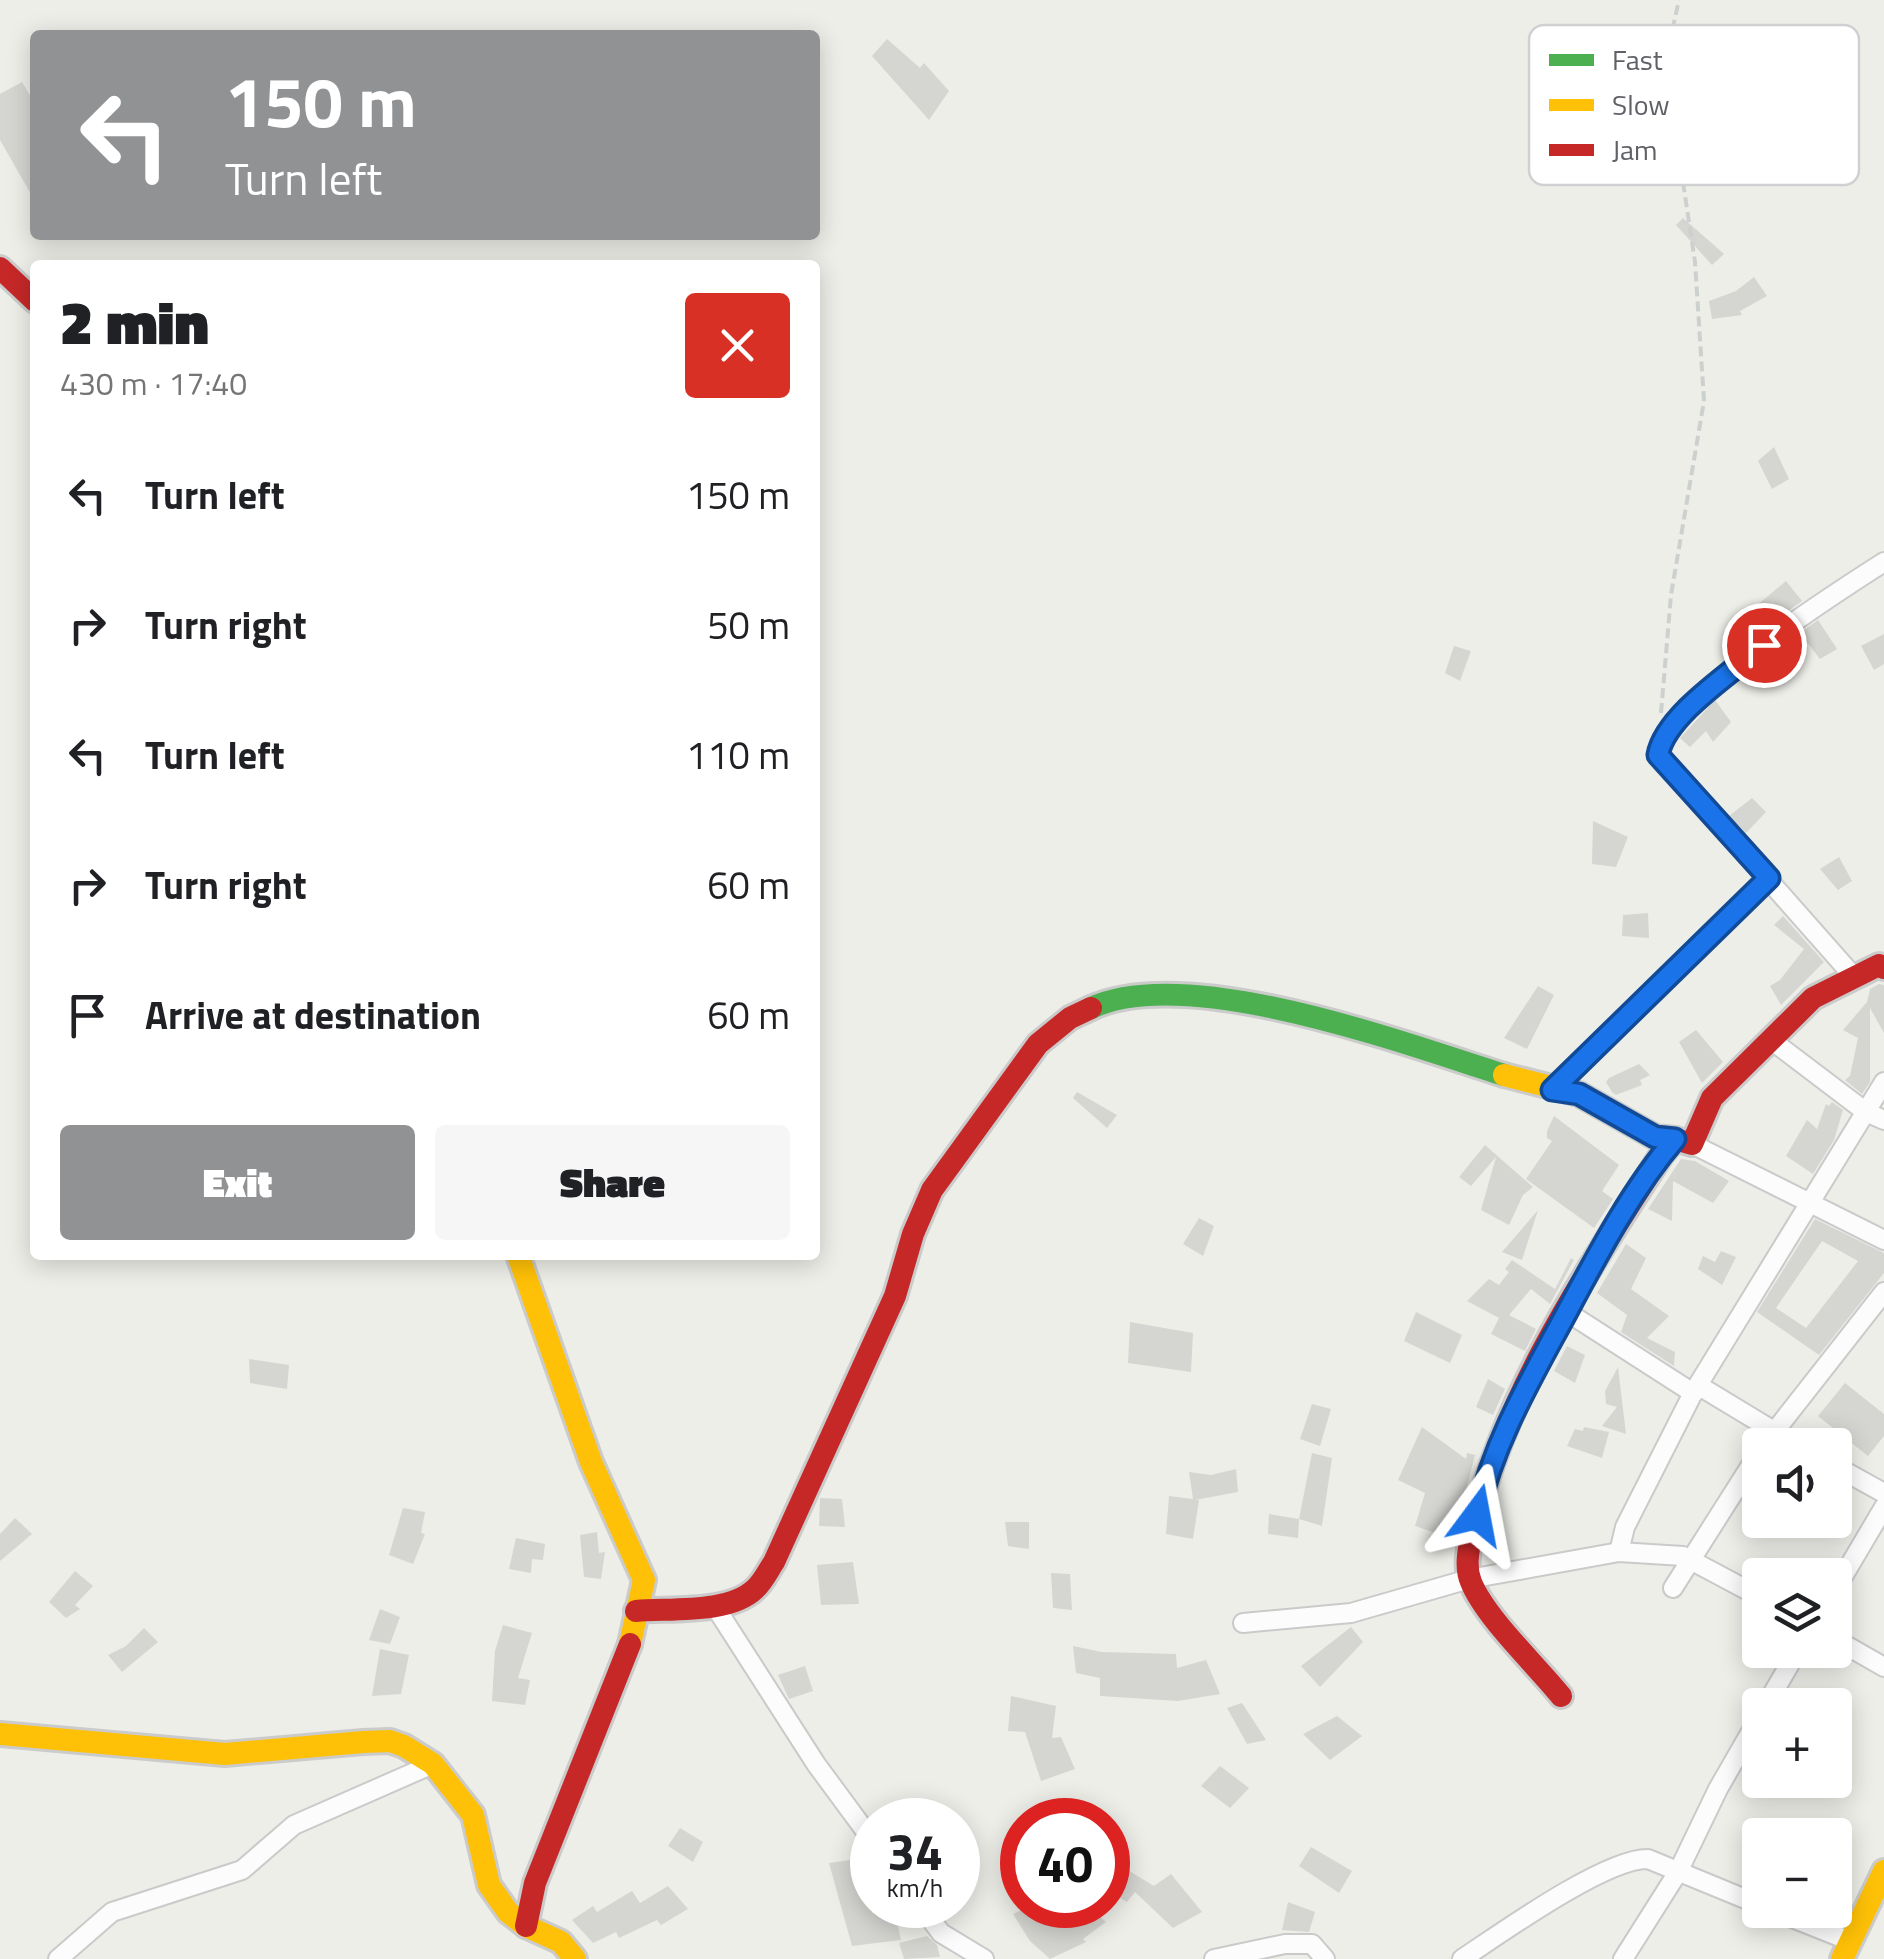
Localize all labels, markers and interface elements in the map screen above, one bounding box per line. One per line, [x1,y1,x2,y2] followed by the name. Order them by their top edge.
[1529,25,1859,185] legend
[1612,38,1663,81] text: Fast
[225,48,417,154] text: 150 m
[60,70,190,200] icon: left
[1612,83,1670,126] text: Slow
[1612,128,1658,171] text: Jam
[225,144,382,212] text: Turn left
[60,276,209,367] text: 2 min
[685,293,790,398] button: close
[60,359,247,407] text: 430 m · 17:40
[145,466,285,524] text: Turn left
[686,466,790,524] text: 150 m
[60,468,115,523] icon: left
[145,596,307,654] text: Turn right
[707,596,790,654] text: 50 m
[60,598,115,653] icon: right
[1722,603,1807,688] pin
[1737,618,1792,673] icon: arrive
[145,726,285,784] text: Turn left
[686,726,790,784] text: 110 m
[60,728,115,783] icon: left
[145,856,307,914] text: Turn right
[707,856,790,914] text: 60 m
[60,858,115,913] icon: right
[145,986,481,1044] text: Arrive at destination
[707,986,790,1044] text: 60 m
[60,988,115,1043] icon: arrive
[60,1125,415,1240] button: Exit
[435,1125,790,1240] button: Share
[1742,1428,1852,1928] map controls
[1742,1428,1852,1538] button: sound
[1425,1463,1529,1567] position arrow
[1742,1558,1852,1668] button: layers
[1742,1688,1852,1798] button: +
[1000,1798,1130,1928] speed limit sign: 40
[887,1813,943,1889] text: 34
[1742,1818,1852,1928] button: −
[887,1869,943,1907] text: km/h

